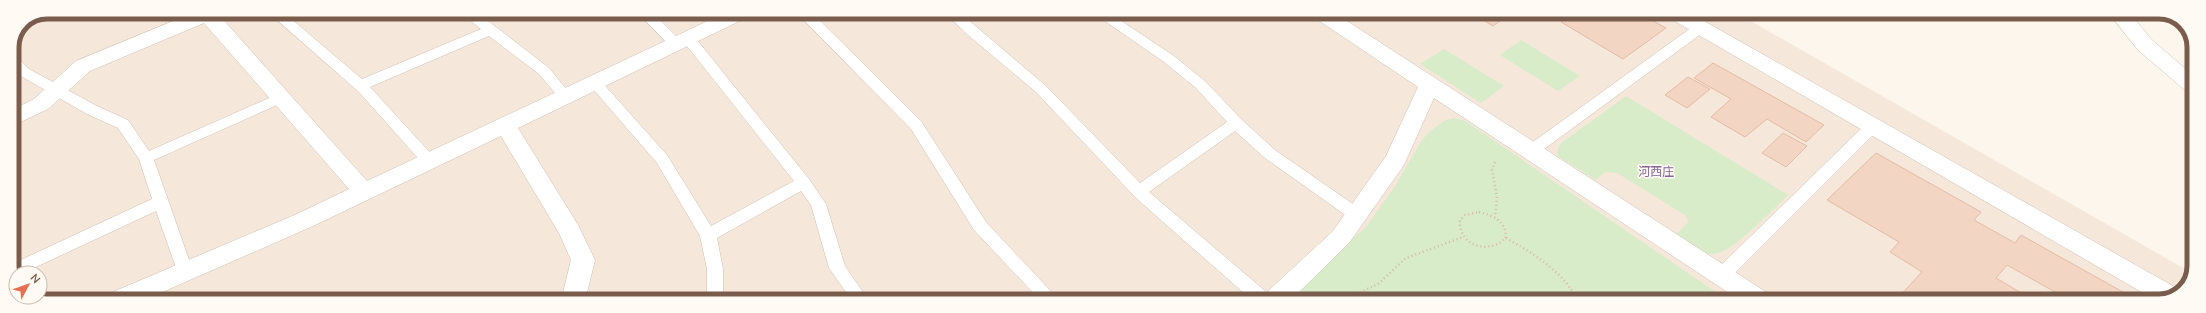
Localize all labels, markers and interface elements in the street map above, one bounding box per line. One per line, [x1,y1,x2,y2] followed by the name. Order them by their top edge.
[1638,164,1674,179] district label: 河西庄
[8,265,48,305] north arrow
[28,271,44,286] text: N

